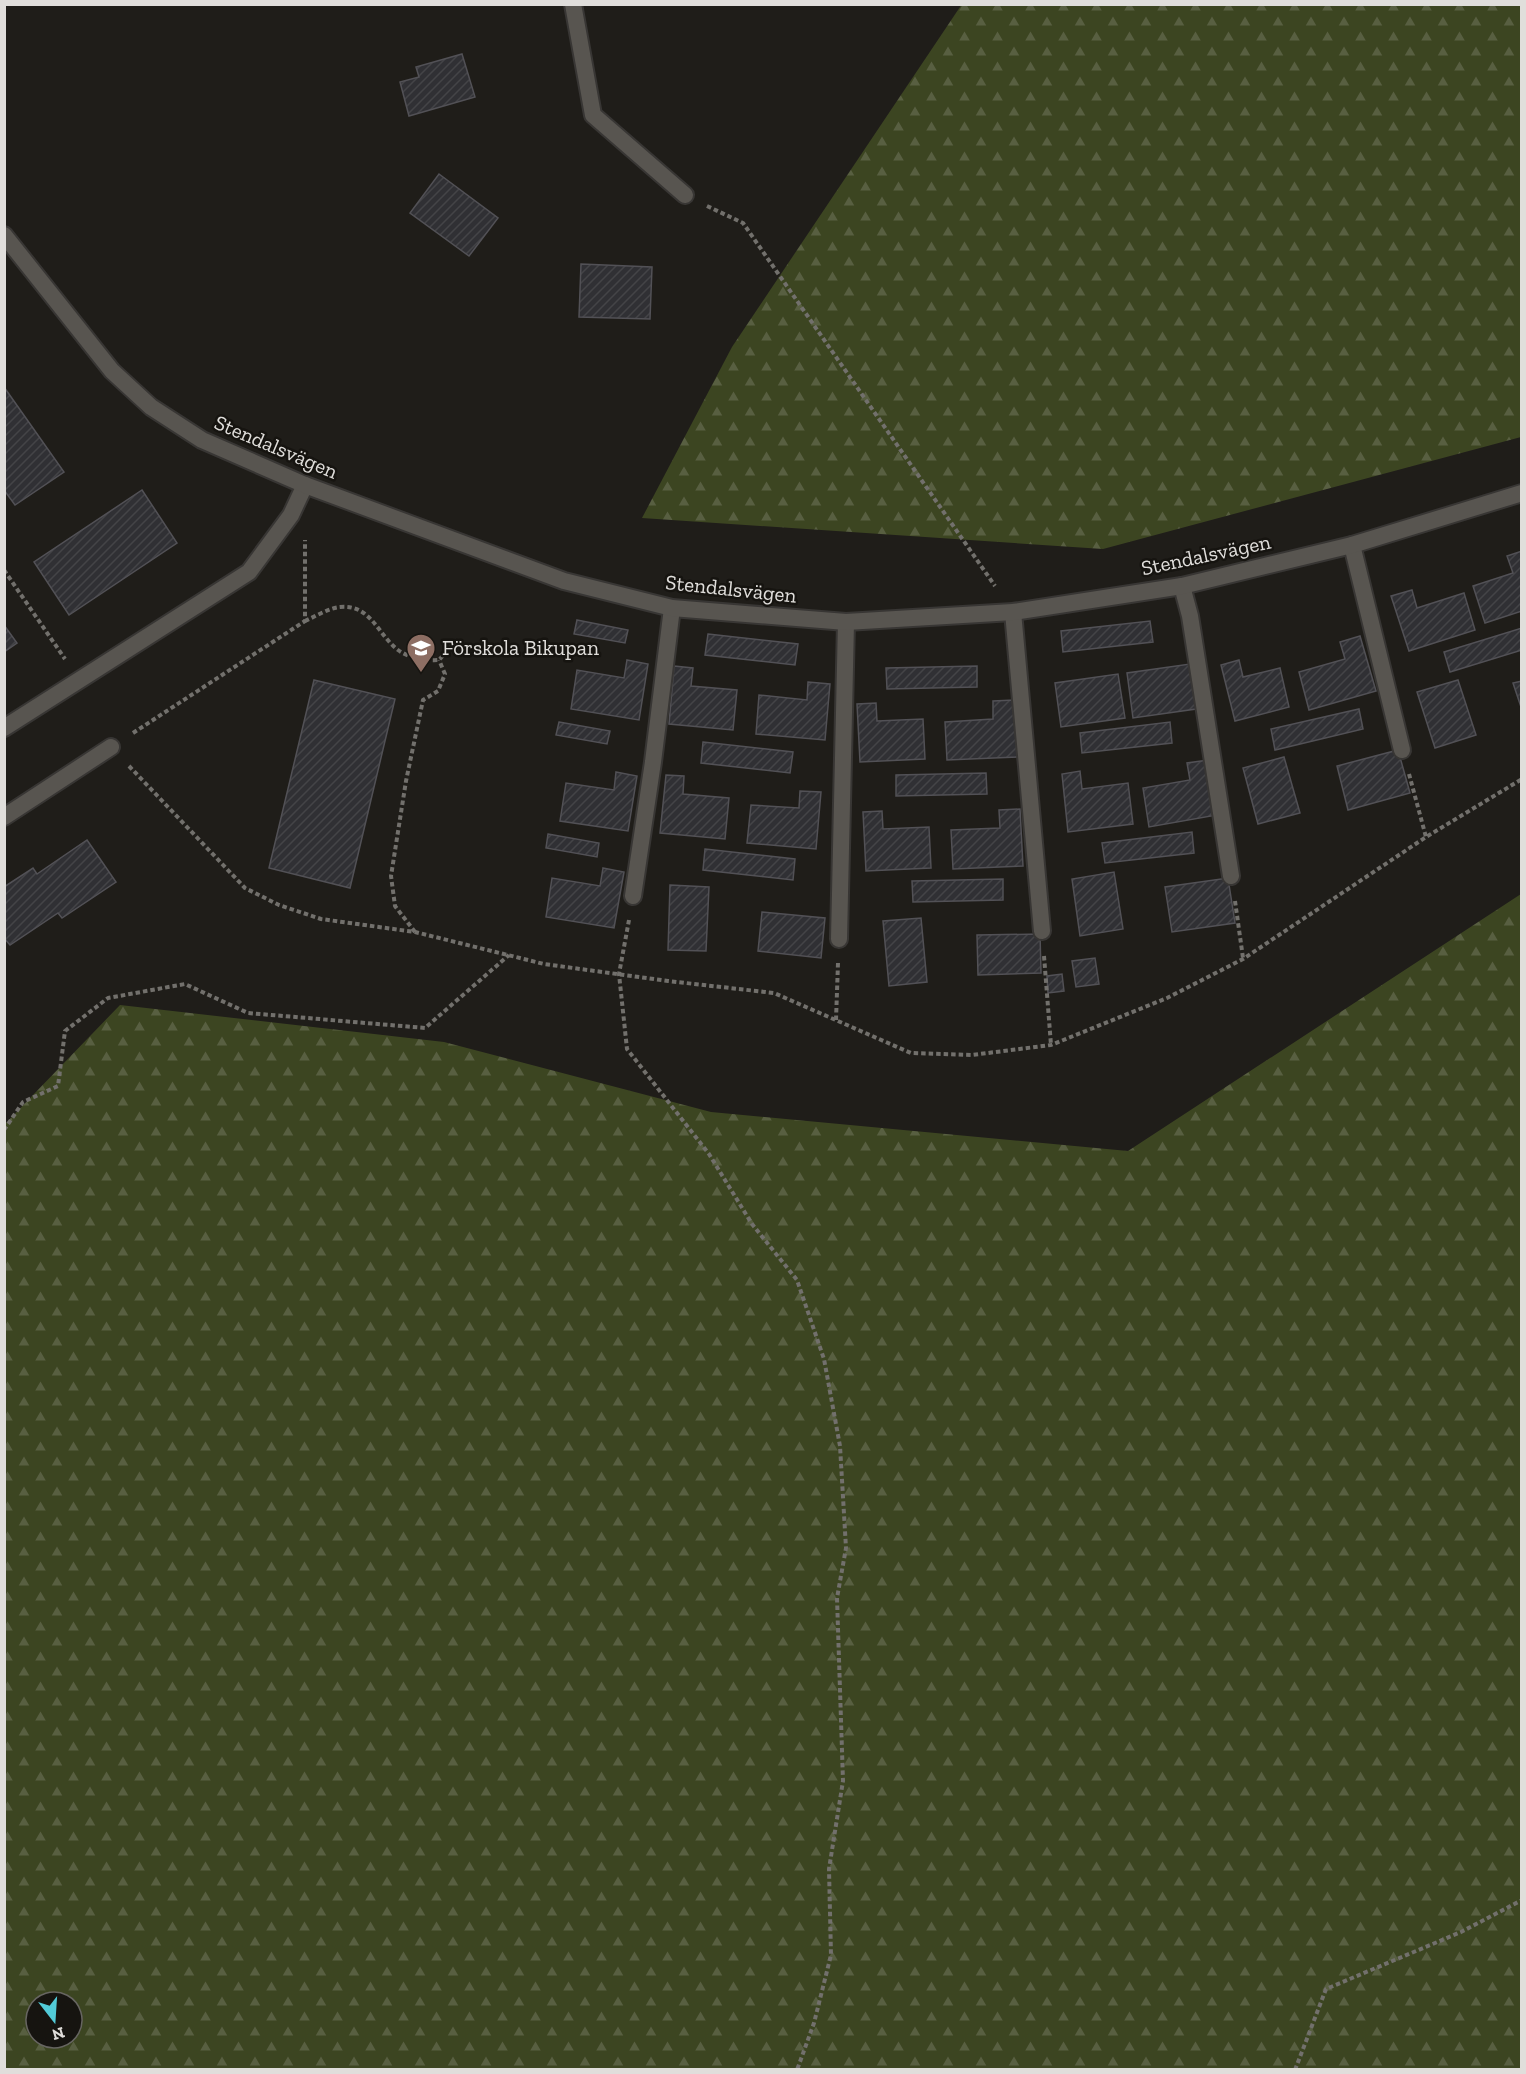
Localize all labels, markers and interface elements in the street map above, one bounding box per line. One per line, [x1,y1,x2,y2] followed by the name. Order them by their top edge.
[211,409,342,484] street label: Stendalsvägen
[1139,529,1273,580] street label: Stendalsvägen
[664,569,798,608] street label: Stendalsvägen
[405,632,437,674] school or university icon: Förskola Bikupan
[442,635,599,660] place label: Förskola Bikupan
[24,1990,84,2050] north arrow
[50,2023,67,2045] text: N

